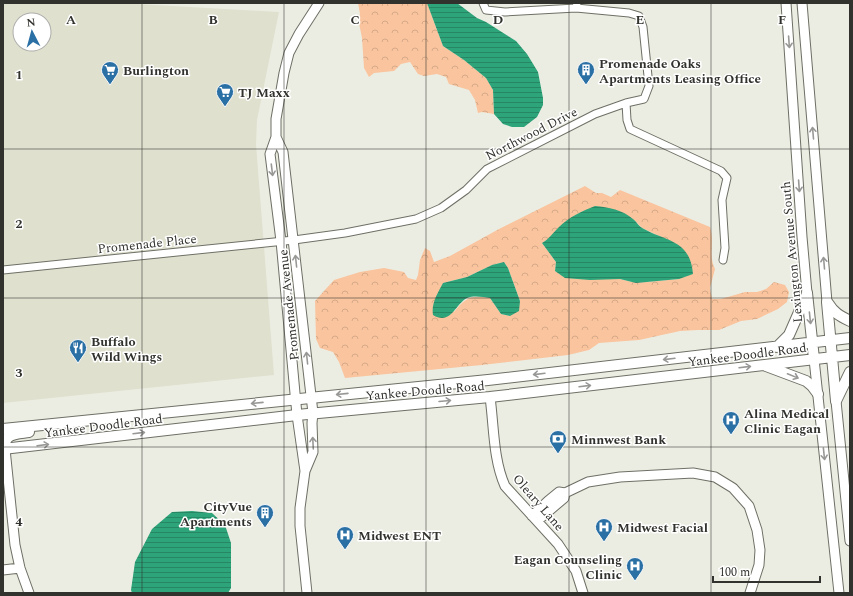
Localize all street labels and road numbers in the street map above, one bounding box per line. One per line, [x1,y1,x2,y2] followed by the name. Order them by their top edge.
[482,102,581,166] street label: Northwood Drive
[776,180,808,323] street label: Lexington Avenue South
[97,229,198,259] street label: Promenade Place
[273,248,305,361] street label: Promenade Avenue
[687,338,808,372] street label: Yankee Doodle Road
[365,376,485,406] street label: Yankee Doodle Road
[43,409,164,443] street label: Yankee Doodle Road
[508,470,569,536] street label: Oleary Lane

